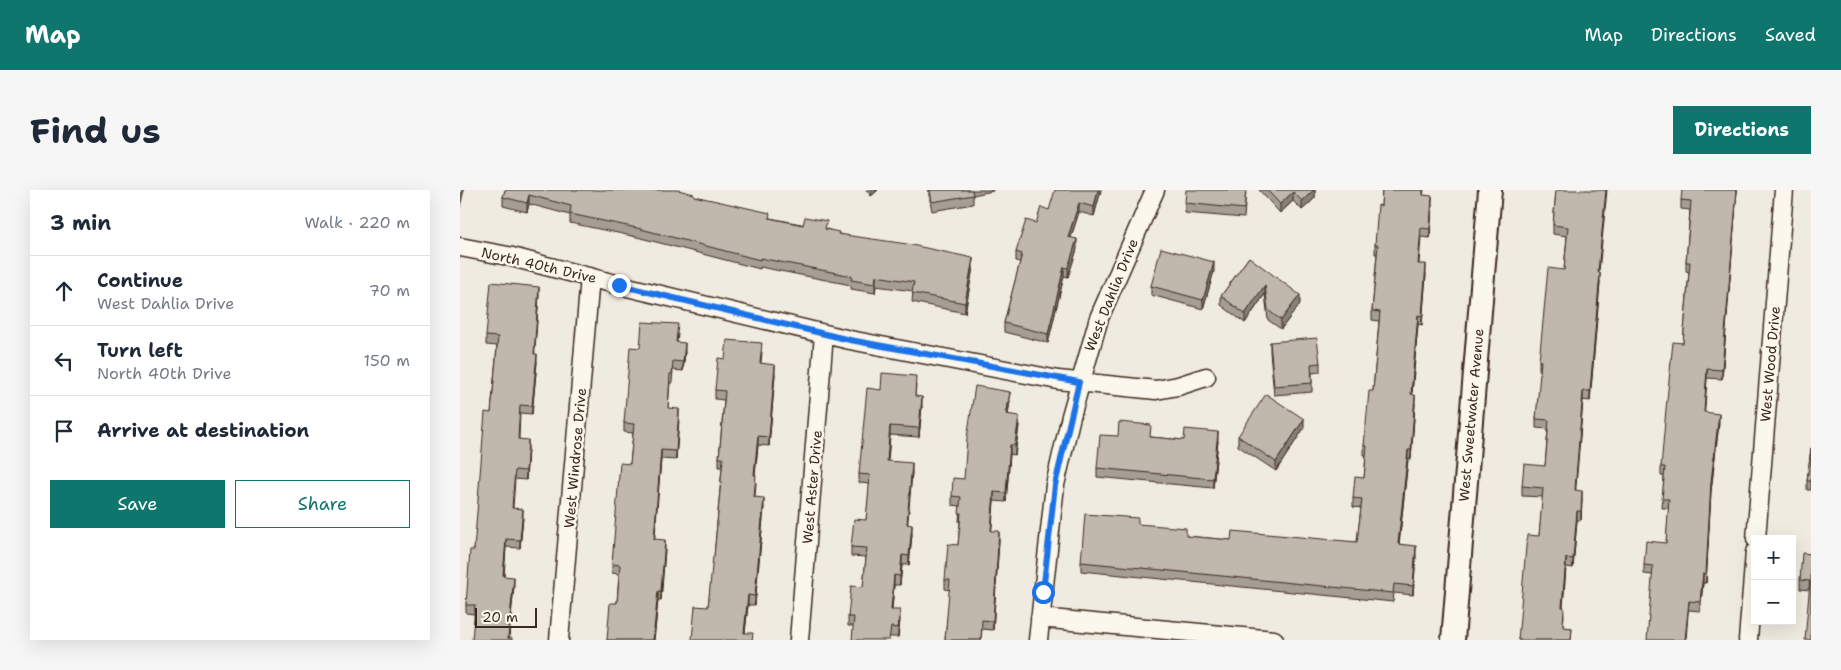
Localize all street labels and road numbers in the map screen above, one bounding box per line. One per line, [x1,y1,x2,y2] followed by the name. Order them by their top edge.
[1080,236,1142,354] street label: West Dahlia Drive
[480,243,598,287] street label: North 40th Drive
[1756,305,1784,423] street label: West Wood Drive
[1454,328,1488,502] street label: West Sweetwater Avenue
[560,387,590,529] street label: West Windrose Drive
[798,429,826,545] street label: West Aster Drive

